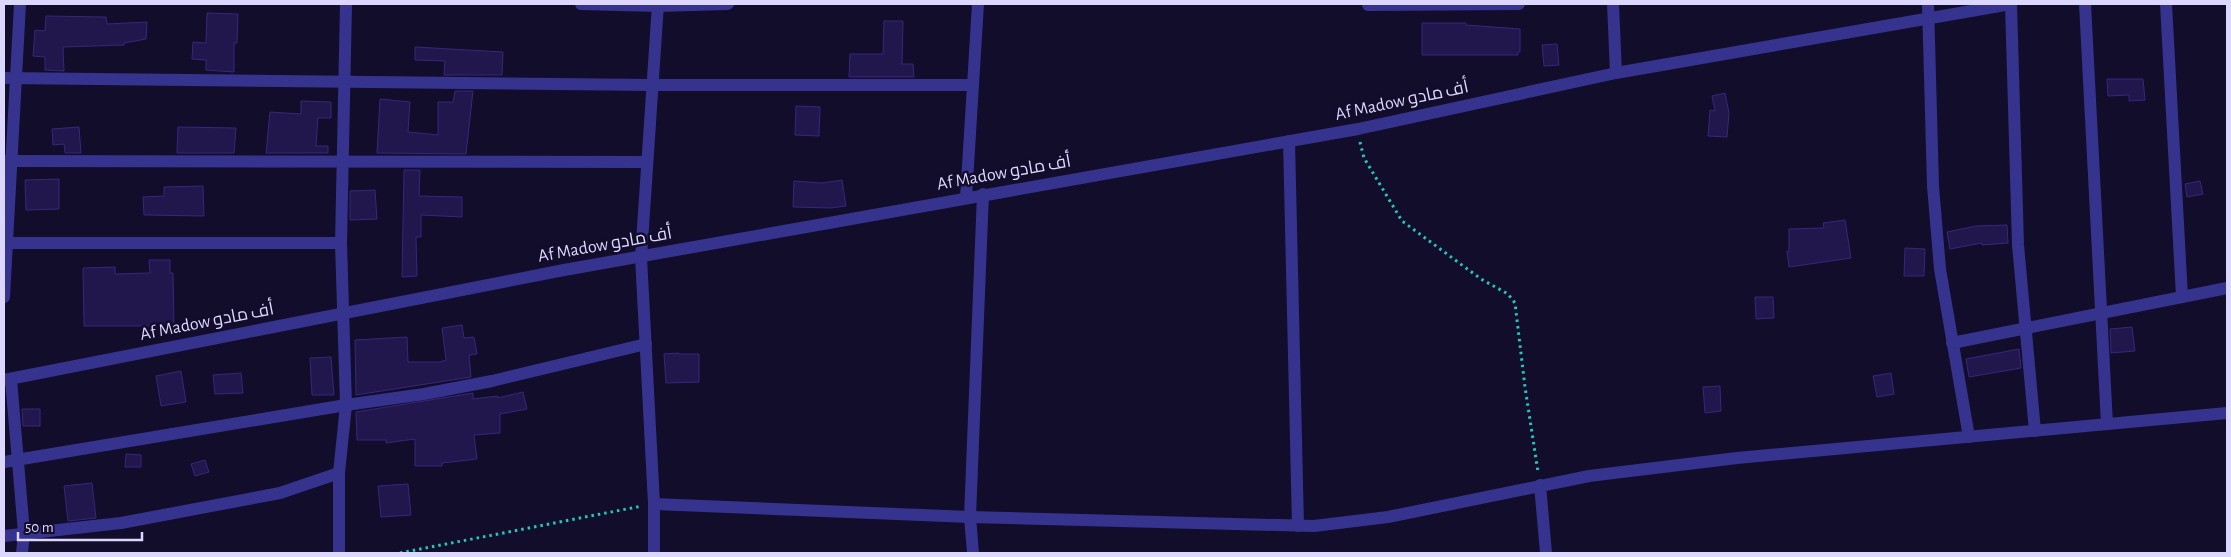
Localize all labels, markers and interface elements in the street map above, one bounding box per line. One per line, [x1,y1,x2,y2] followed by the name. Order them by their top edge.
[1333,75,1471,125] street label: Af Madow أف مادو
[935,149,1073,195] street label: Af Madow أف مادو
[536,221,674,267] street label: Af Madow أف مادو
[138,297,276,345] street label: Af Madow أف مادو
[18,510,141,542] scale bar
[25,520,54,535] text: 50 m

